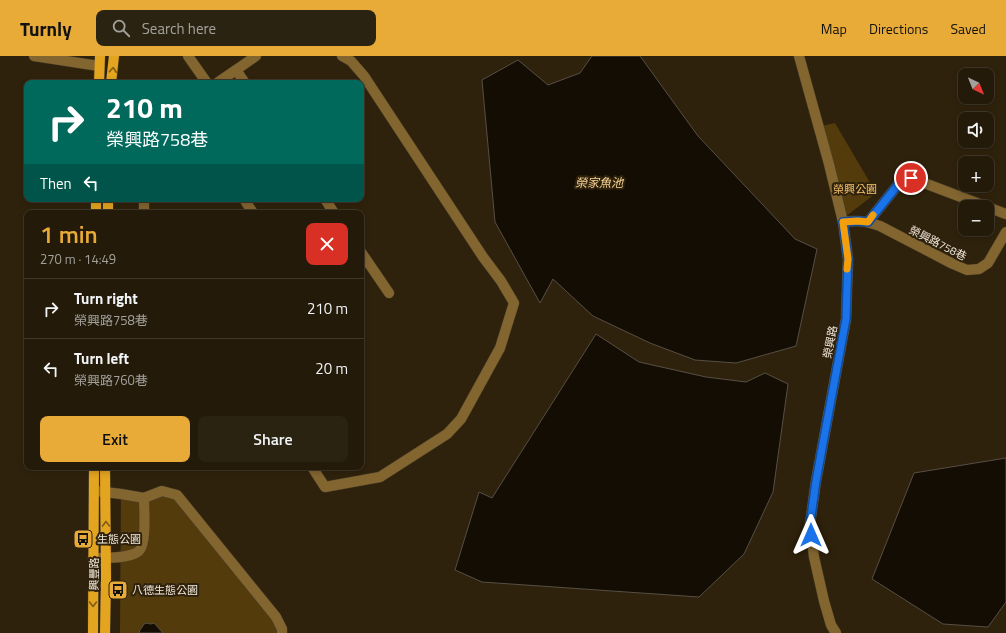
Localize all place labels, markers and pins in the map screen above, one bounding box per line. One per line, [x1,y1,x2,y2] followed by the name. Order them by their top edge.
[894,161,928,195] pin
[72,528,94,550] bus stop icon: 生態公園
[97,531,141,547] place label: 生態公園
[107,579,129,601] bus stop icon: 八德生態公園
[132,582,198,598] place label: 八德生態公園

